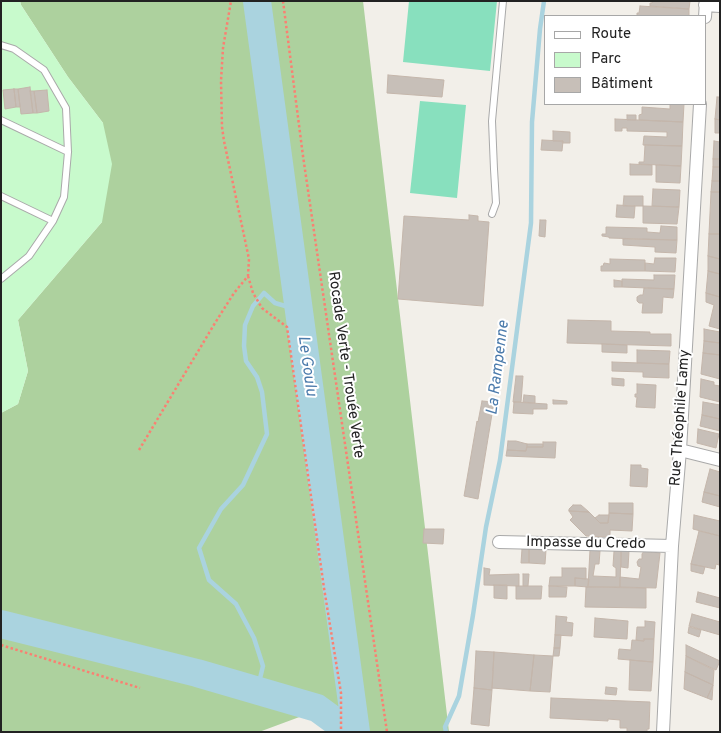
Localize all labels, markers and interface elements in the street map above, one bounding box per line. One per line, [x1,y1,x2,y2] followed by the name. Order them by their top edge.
[544,15,706,105] legend
[591,25,631,44] text: Route
[591,50,621,69] text: Parc
[591,75,653,94] text: Bâtiment
[323,270,367,460] street label: Rocade Verte - Trouée Verte
[484,320,514,416] water label: La Rampenne
[292,335,320,397] water label: Le Goulu
[667,349,695,487] street label: Rue Théophile Lamy
[526,534,646,554] street label: Impasse du Credo

